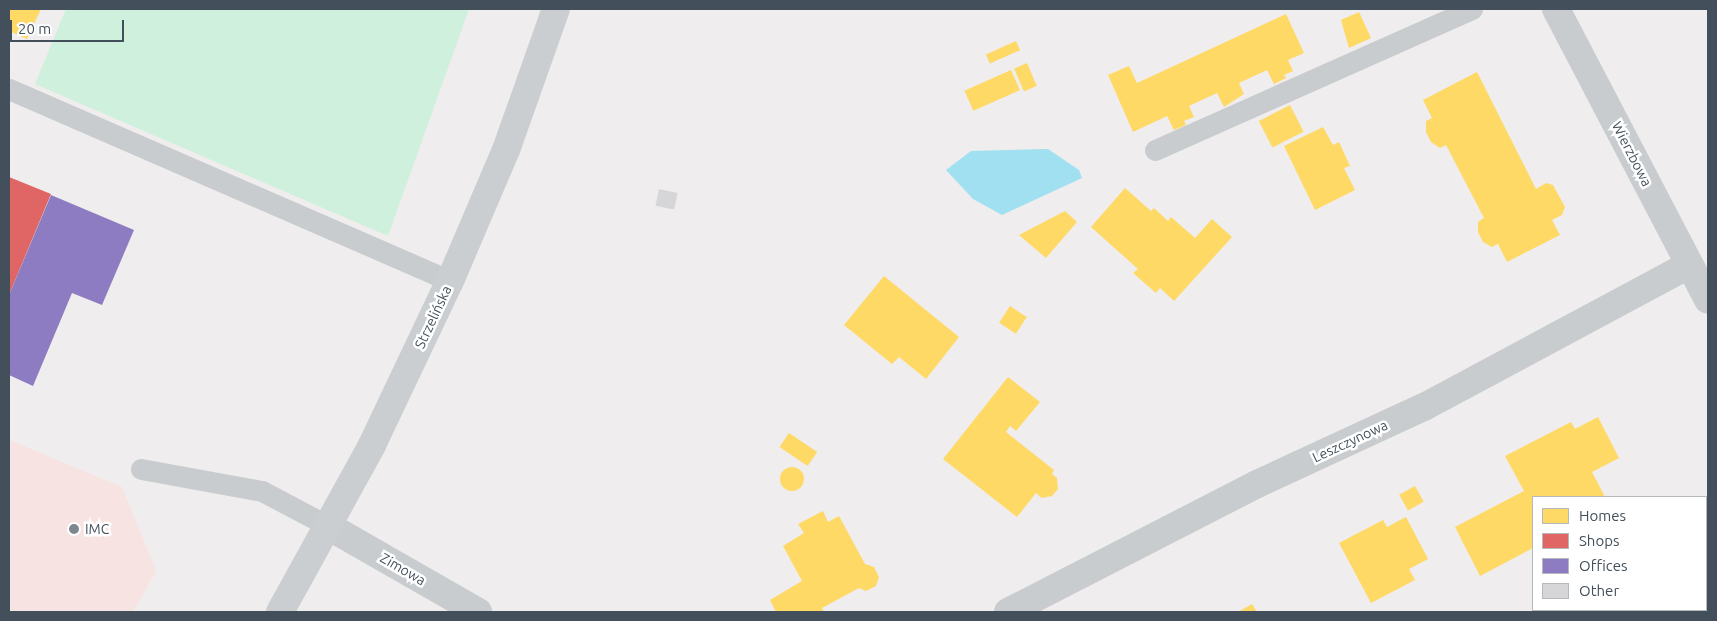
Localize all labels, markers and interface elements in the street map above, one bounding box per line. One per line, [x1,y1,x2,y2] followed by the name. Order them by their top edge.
[12,10,126,42] scale bar
[18,20,51,37] text: 20 m
[1609,119,1655,189] street label: Wierzbowa
[411,283,455,351] street label: Strzelińska
[1310,416,1390,466] street label: Leszczynowa
[1532,496,1707,611] legend
[1579,507,1626,524] text: Homes
[85,521,109,537] place label: IMC
[67,522,81,536] marker: IMC
[1579,532,1620,549] text: Shops
[377,549,429,589] street label: Zimowa
[1579,557,1627,574] text: Offices
[1579,582,1619,599] text: Other

